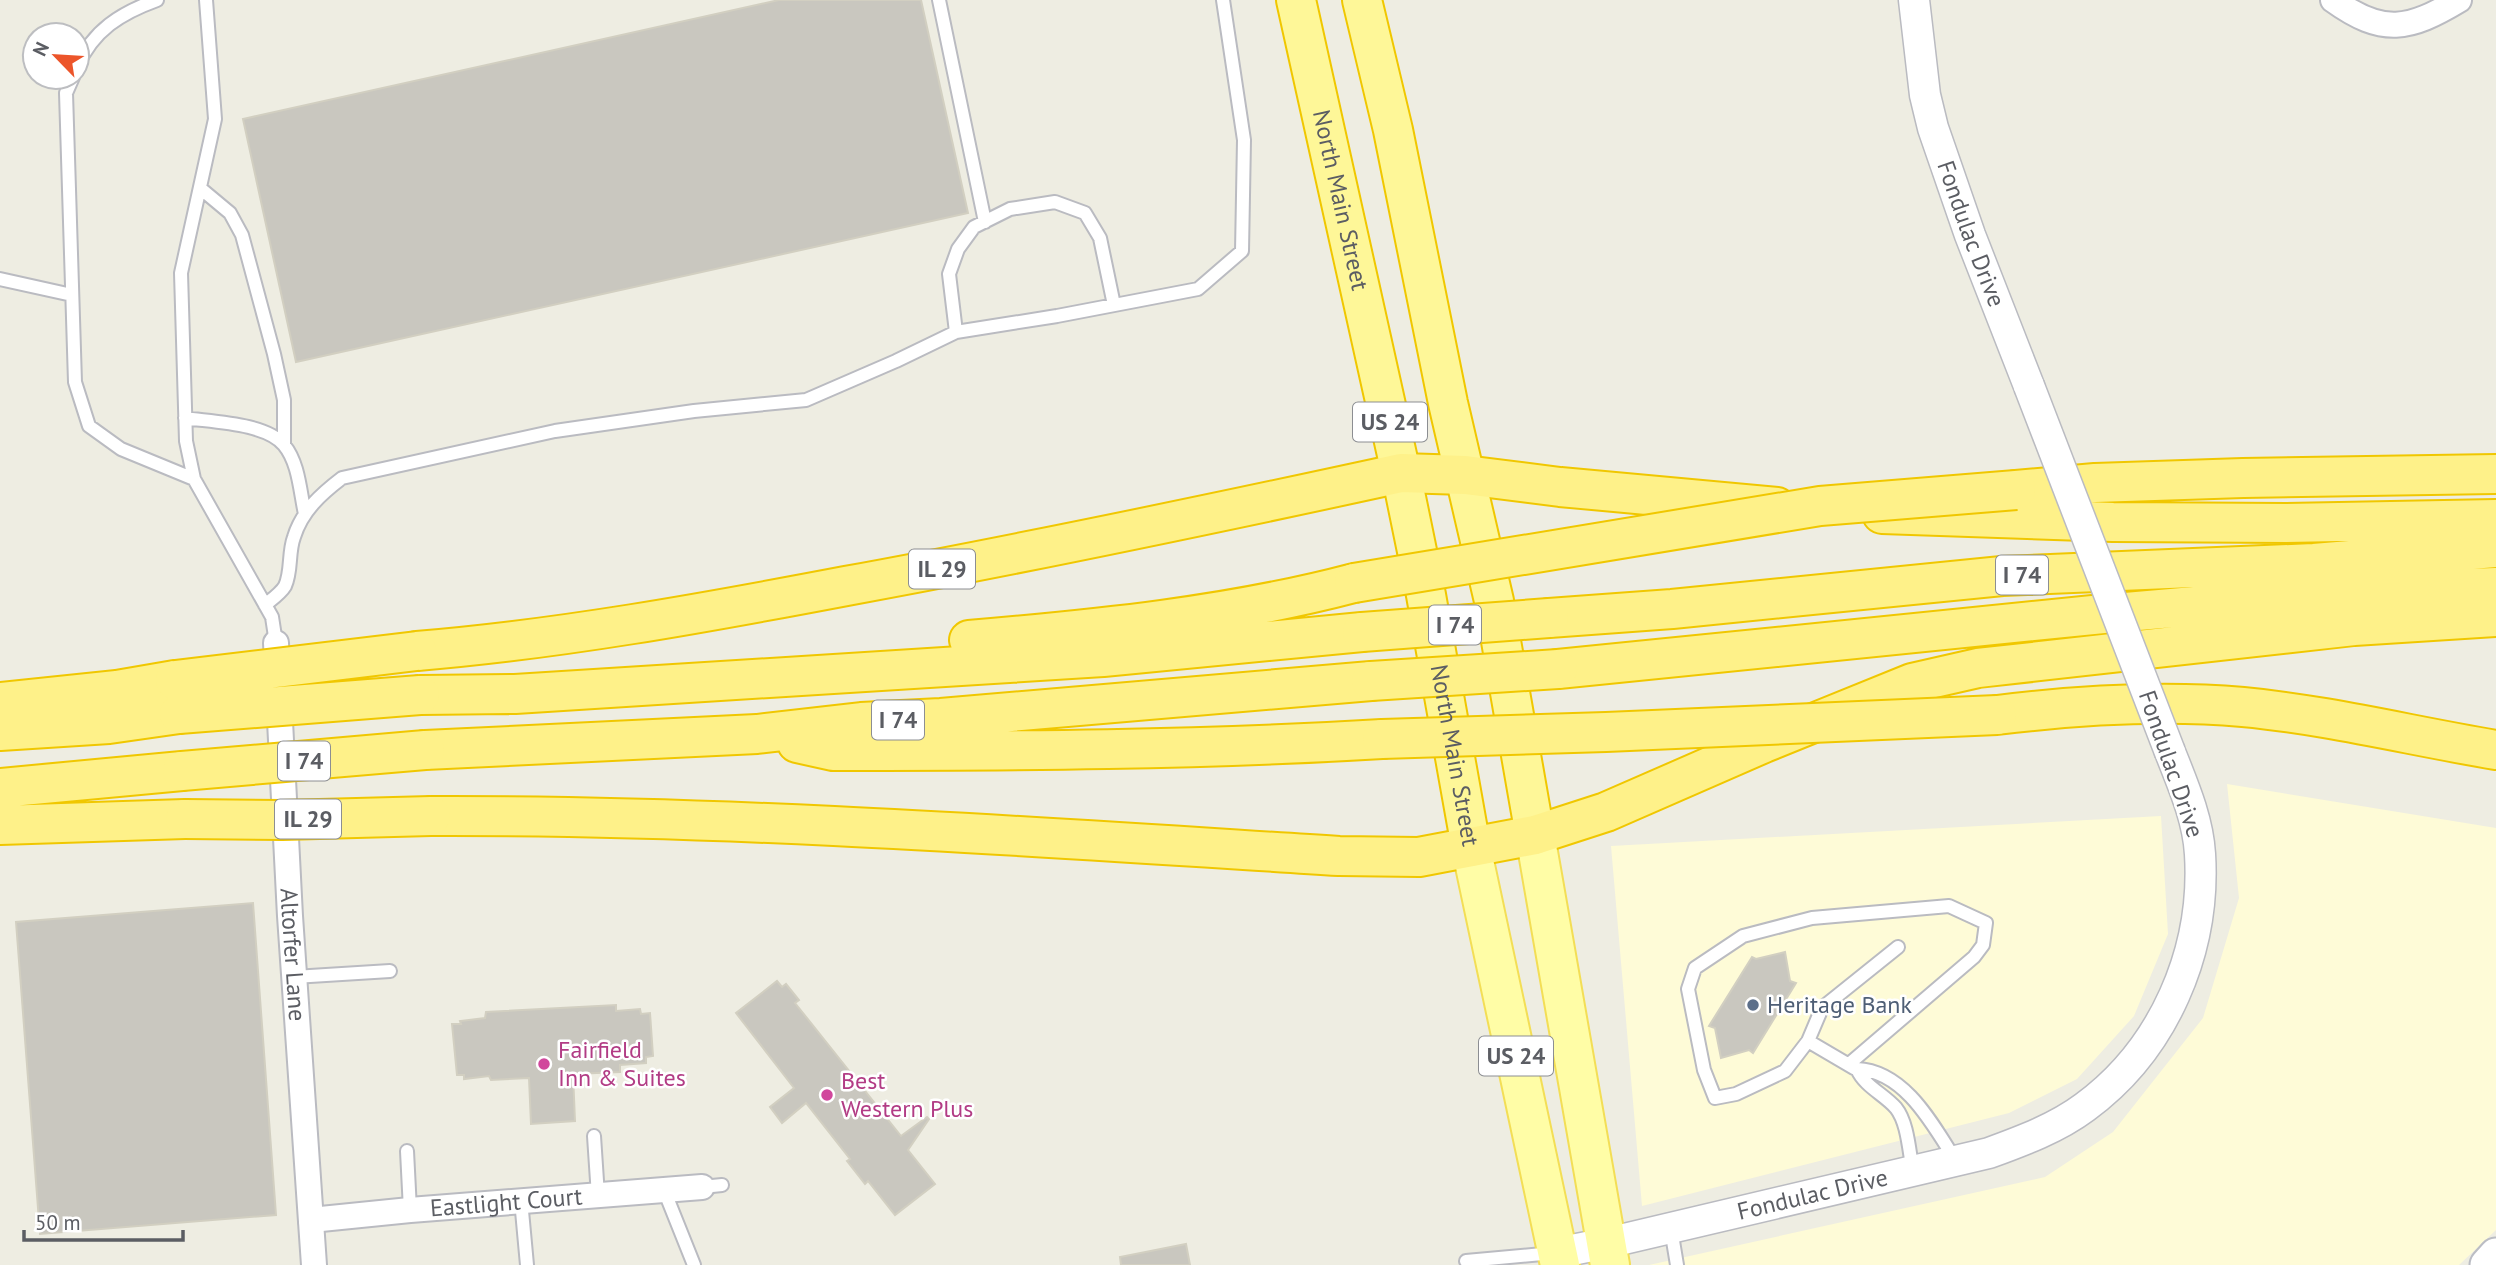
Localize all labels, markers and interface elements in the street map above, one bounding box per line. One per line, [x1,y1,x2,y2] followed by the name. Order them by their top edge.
[21,21,91,91] north arrow
[27,38,54,60] text: N
[1306,107,1376,293] street label: North Main Street
[1930,156,2013,311] street label: Fondulac Drive
[1353,402,1427,442] road number: US 24
[909,550,975,589] road number: IL 29
[1996,555,2048,594] road number: I 74
[1429,606,1481,645] road number: I 74
[1424,662,1487,849] street label: North Main Street
[2132,686,2211,842] street label: Fondulac Drive
[872,700,924,740] road number: I 74
[278,741,330,780] road number: I 74
[275,800,341,838] road number: IL 29
[274,887,313,1022] street label: Altorfer Lane
[1767,989,1912,1020] place label: Heritage Bank
[1745,997,1761,1013] marker: Heritage Bank
[558,1034,686,1093] place label: Fairfield Inn & Suites
[1479,1036,1553,1076] road number: US 24
[536,1056,552,1072] marker: Fairfield Inn & Suites
[841,1065,973,1124] place label: Best Western Plus
[819,1087,835,1103] marker: Best Western Plus
[1734,1161,1891,1227] street label: Fondulac Drive
[429,1180,584,1223] street label: Eastlight Court
[24,1198,184,1242] scale bar
[35,1209,81,1236] text: 50 m

